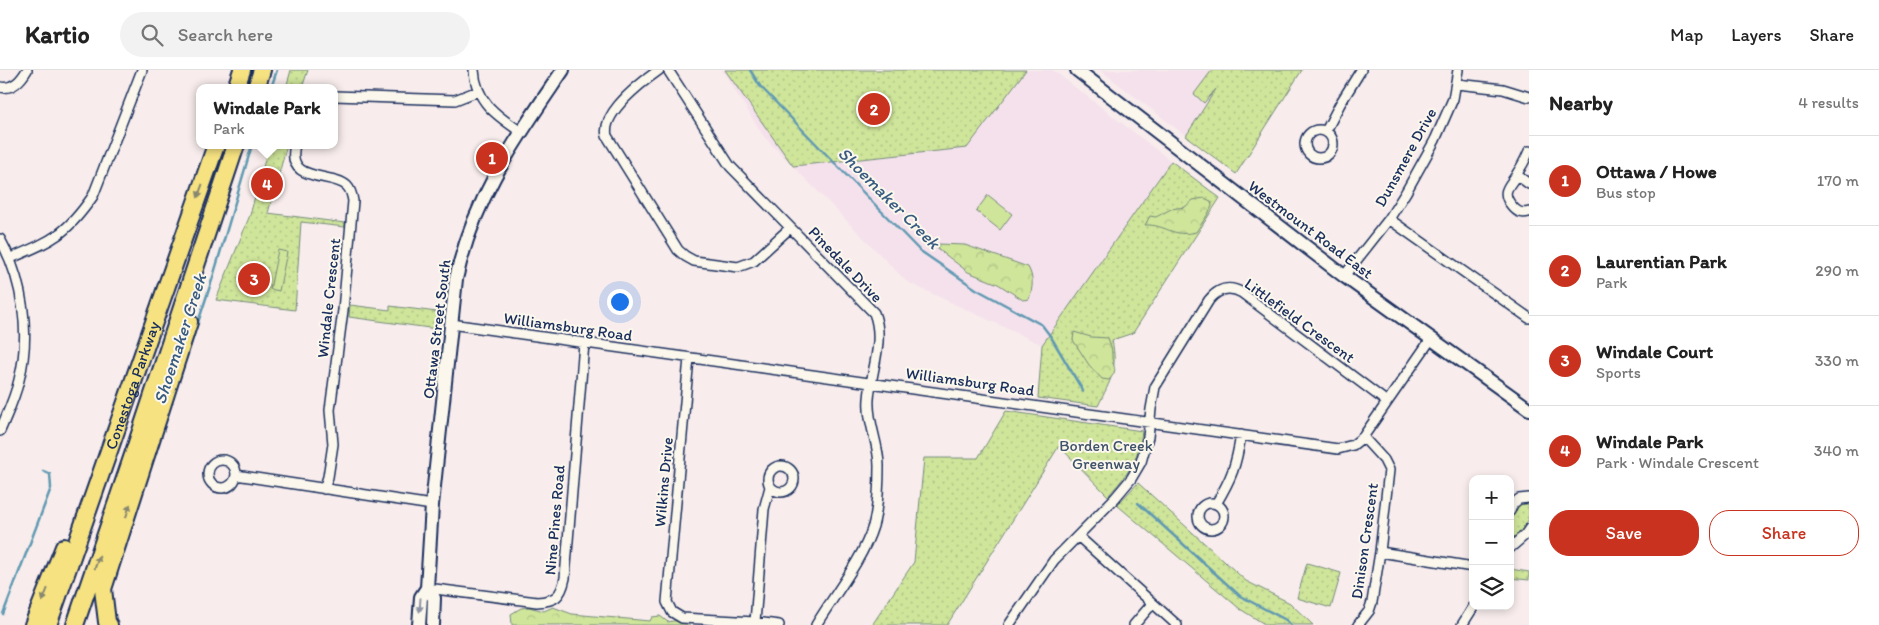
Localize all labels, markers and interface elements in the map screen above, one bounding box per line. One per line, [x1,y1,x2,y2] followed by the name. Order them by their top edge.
[120,12,470,57] search box
[25,20,90,49] text: Kartio
[138,21,166,49] icon: search
[178,23,273,46] text: Search here
[1670,24,1703,46] text: Map
[1731,24,1781,46] text: Layers
[1809,24,1854,46] text: Share
[196,84,338,149] popup
[858,90,890,128] pin: 2
[1549,90,1613,115] text: Nearby
[1798,93,1859,112] text: 4 results
[213,96,321,119] text: Windale Park
[1370,104,1440,210] street label: Dunsmere Drive
[213,119,245,138] text: Park
[476,139,508,177] pin: 1
[833,142,946,255] water label: Shoemaker Creek
[1596,160,1717,183] text: Ottawa / Howe
[251,165,283,203] pin: 4
[1561,171,1569,190] text: 1
[1817,171,1859,190] text: 170 m
[1245,176,1377,282] street label: Westmount Road East
[1596,183,1656,202] text: Bus stop
[196,184,204,199] one-way arrow
[805,222,887,307] street label: Pinedale Drive
[313,237,344,359] street label: Windale Crescent
[1596,250,1727,273] text: Laurentian Park
[419,258,455,400] street label: Ottawa Street South
[238,260,270,298] pin: 3
[1561,261,1569,280] text: 2
[1815,261,1859,280] text: 290 m
[149,270,212,407] water label: Shoemaker Creek
[1596,273,1627,292] text: Park
[1241,274,1359,367] street label: Littlefield Crescent
[607,289,633,315] your location
[502,308,634,345] street label: Williamsburg Road
[101,318,164,452] street label: Conestoga Parkway
[1596,340,1713,363] text: Windale Court
[1561,351,1569,370] text: 3
[1815,351,1859,370] text: 330 m
[904,363,1036,400] street label: Williamsburg Road
[1596,363,1641,382] text: Sports
[1596,430,1704,453] text: Windale Park
[650,436,677,528] street label: Wilkins Drive
[1059,436,1153,473] park label: Borden Creek Greenway
[1560,441,1570,460] text: 4
[1814,441,1859,460] text: 340 m
[1596,453,1759,472] text: Park · Windale Crescent
[540,464,569,576] street label: Nine Pines Road
[1469,475,1514,610] map controls
[1469,475,1514,520] button: +
[1347,482,1382,600] street label: Dinison Crescent
[124,503,132,518] one-way arrow
[1549,510,1699,556] button: Save
[1709,510,1859,556] button: Share
[1469,520,1514,565] button: −
[94,555,101,570] one-way arrow
[1469,565,1514,610] button: layers
[40,588,48,602] one-way arrow
[416,598,424,614] one-way arrow

